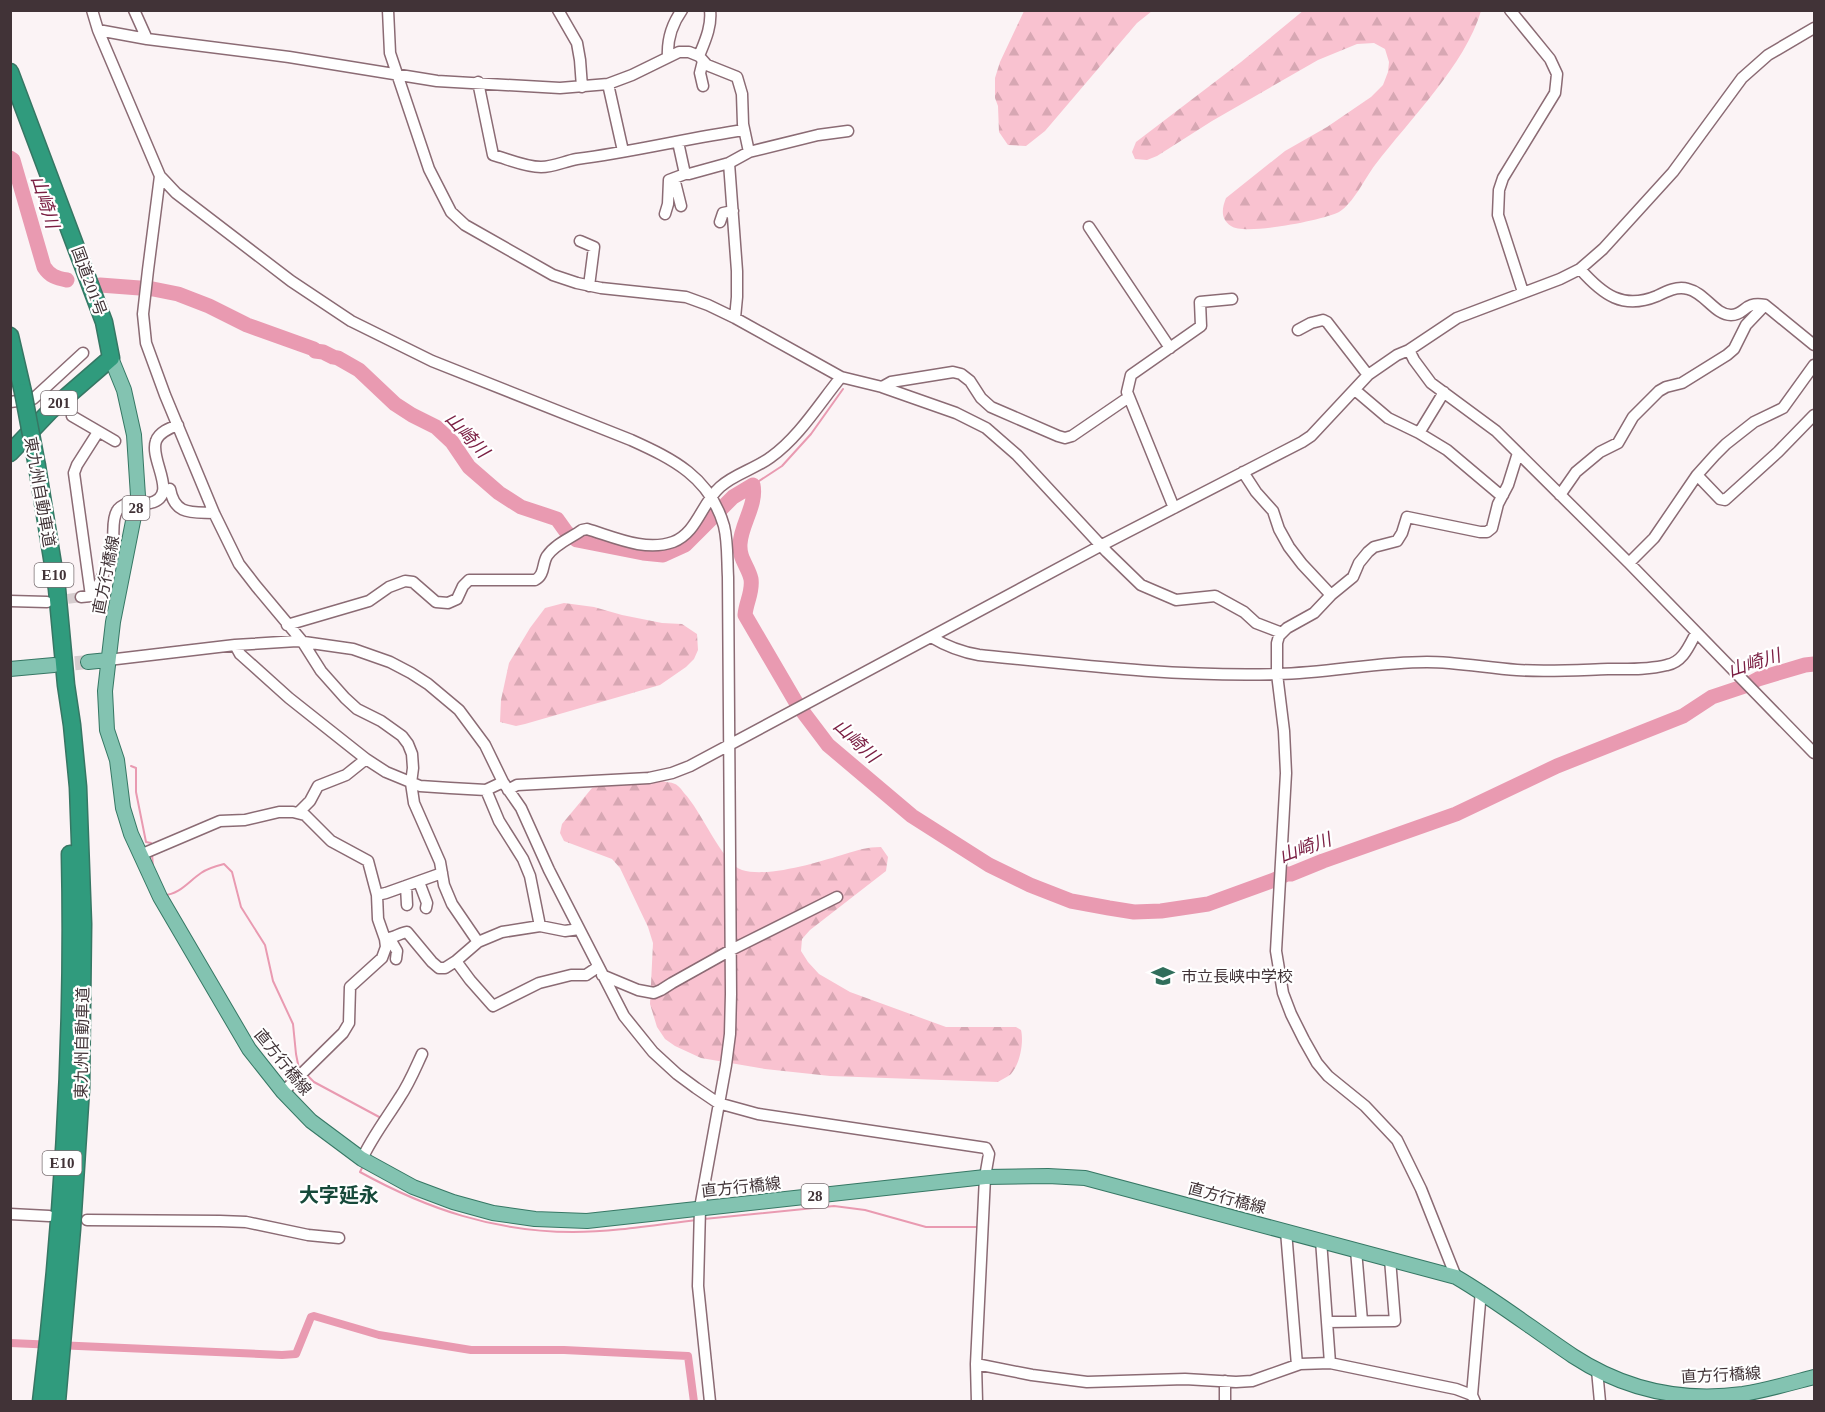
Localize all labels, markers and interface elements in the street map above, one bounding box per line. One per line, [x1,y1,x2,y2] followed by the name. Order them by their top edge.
[28,173,63,233] water label: 山崎川
[69,244,109,318] street label: 国道201号
[41,391,77,415] road number: 201
[441,408,494,463] water label: 山崎川
[22,435,58,549] street label: 東九州自動車道
[122,496,150,520] road number: 28
[90,534,122,616] street label: 直方行橋線
[34,563,74,587] road number: E10
[1725,645,1785,681] water label: 山崎川
[829,715,884,768] water label: 山崎川
[1276,829,1336,867] water label: 山崎川
[1150,963,1176,989] school or university icon: 市立長峡中学校
[1181,968,1293,985] place label: 市立長峡中学校
[73,987,91,1099] street label: 東九州自動車道
[251,1026,315,1098] street label: 直方行橋線
[42,1151,82,1175] road number: E10
[700,1174,782,1200] street label: 直方行橋線
[1186,1179,1268,1217] street label: 直方行橋線
[299,1184,379,1206] district label: 大字延永
[802,1184,828,1208] road number: 28
[1681,1364,1761,1386] street label: 直方行橋線

